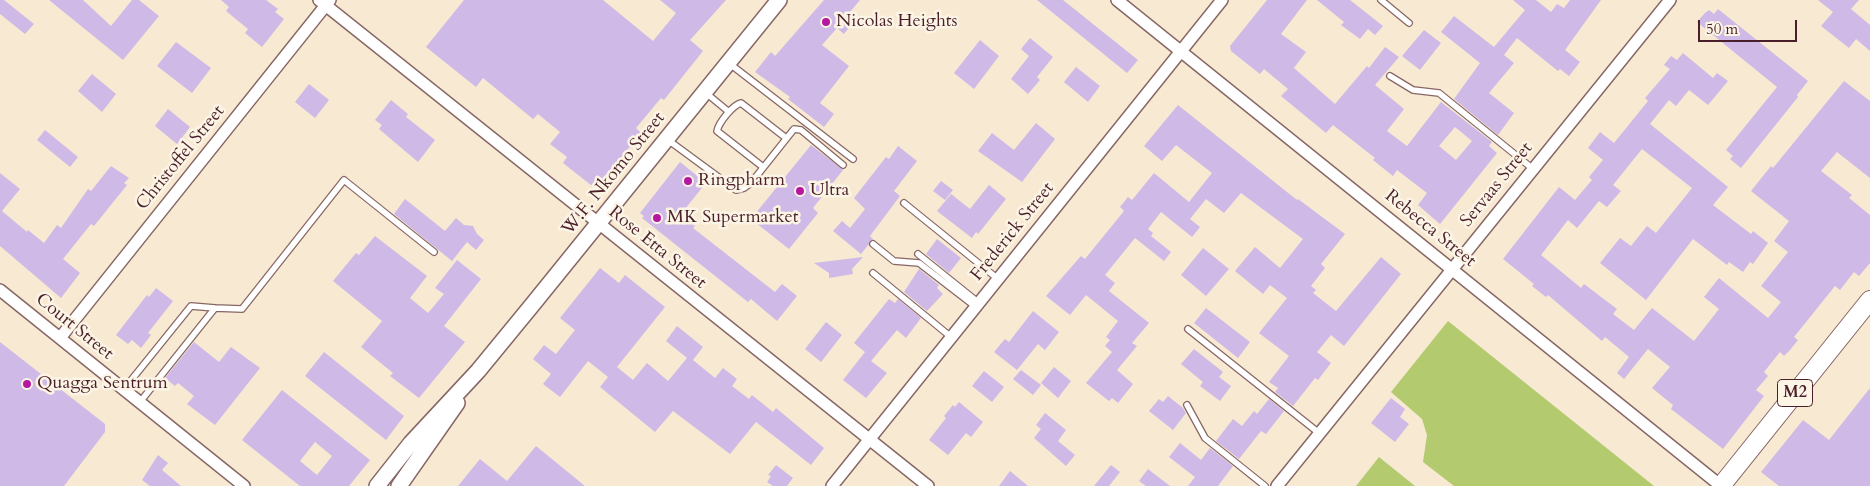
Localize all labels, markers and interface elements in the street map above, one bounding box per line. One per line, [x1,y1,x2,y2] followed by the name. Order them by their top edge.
[1700,10,1799,42] scale bar
[836,11,958,33] place label: Nicolas Heights
[820,16,832,28] marker: Nicolas Heights
[1706,19,1738,39] text: 50 m
[132,101,230,215] street label: Christoffel Street
[558,108,670,240] street label: W.F. Nkomo Street
[1456,138,1538,232] street label: Servaas Street
[698,170,785,192] place label: Ringpharm
[682,175,694,187] marker: Ringpharm
[967,178,1059,286] street label: Frederick Street
[810,180,849,202] place label: Ultra
[794,185,806,197] marker: Ultra
[1380,186,1480,272] street label: Rebecca Street
[604,202,710,294] street label: Rose Etta Street
[667,207,798,229] place label: MK Supermarket
[651,212,663,224] marker: MK Supermarket
[31,289,117,365] street label: Court Street
[37,373,168,395] place label: Quagga Sentrum
[21,378,33,390] marker: Quagga Sentrum
[1778,379,1812,406] road number: M2

